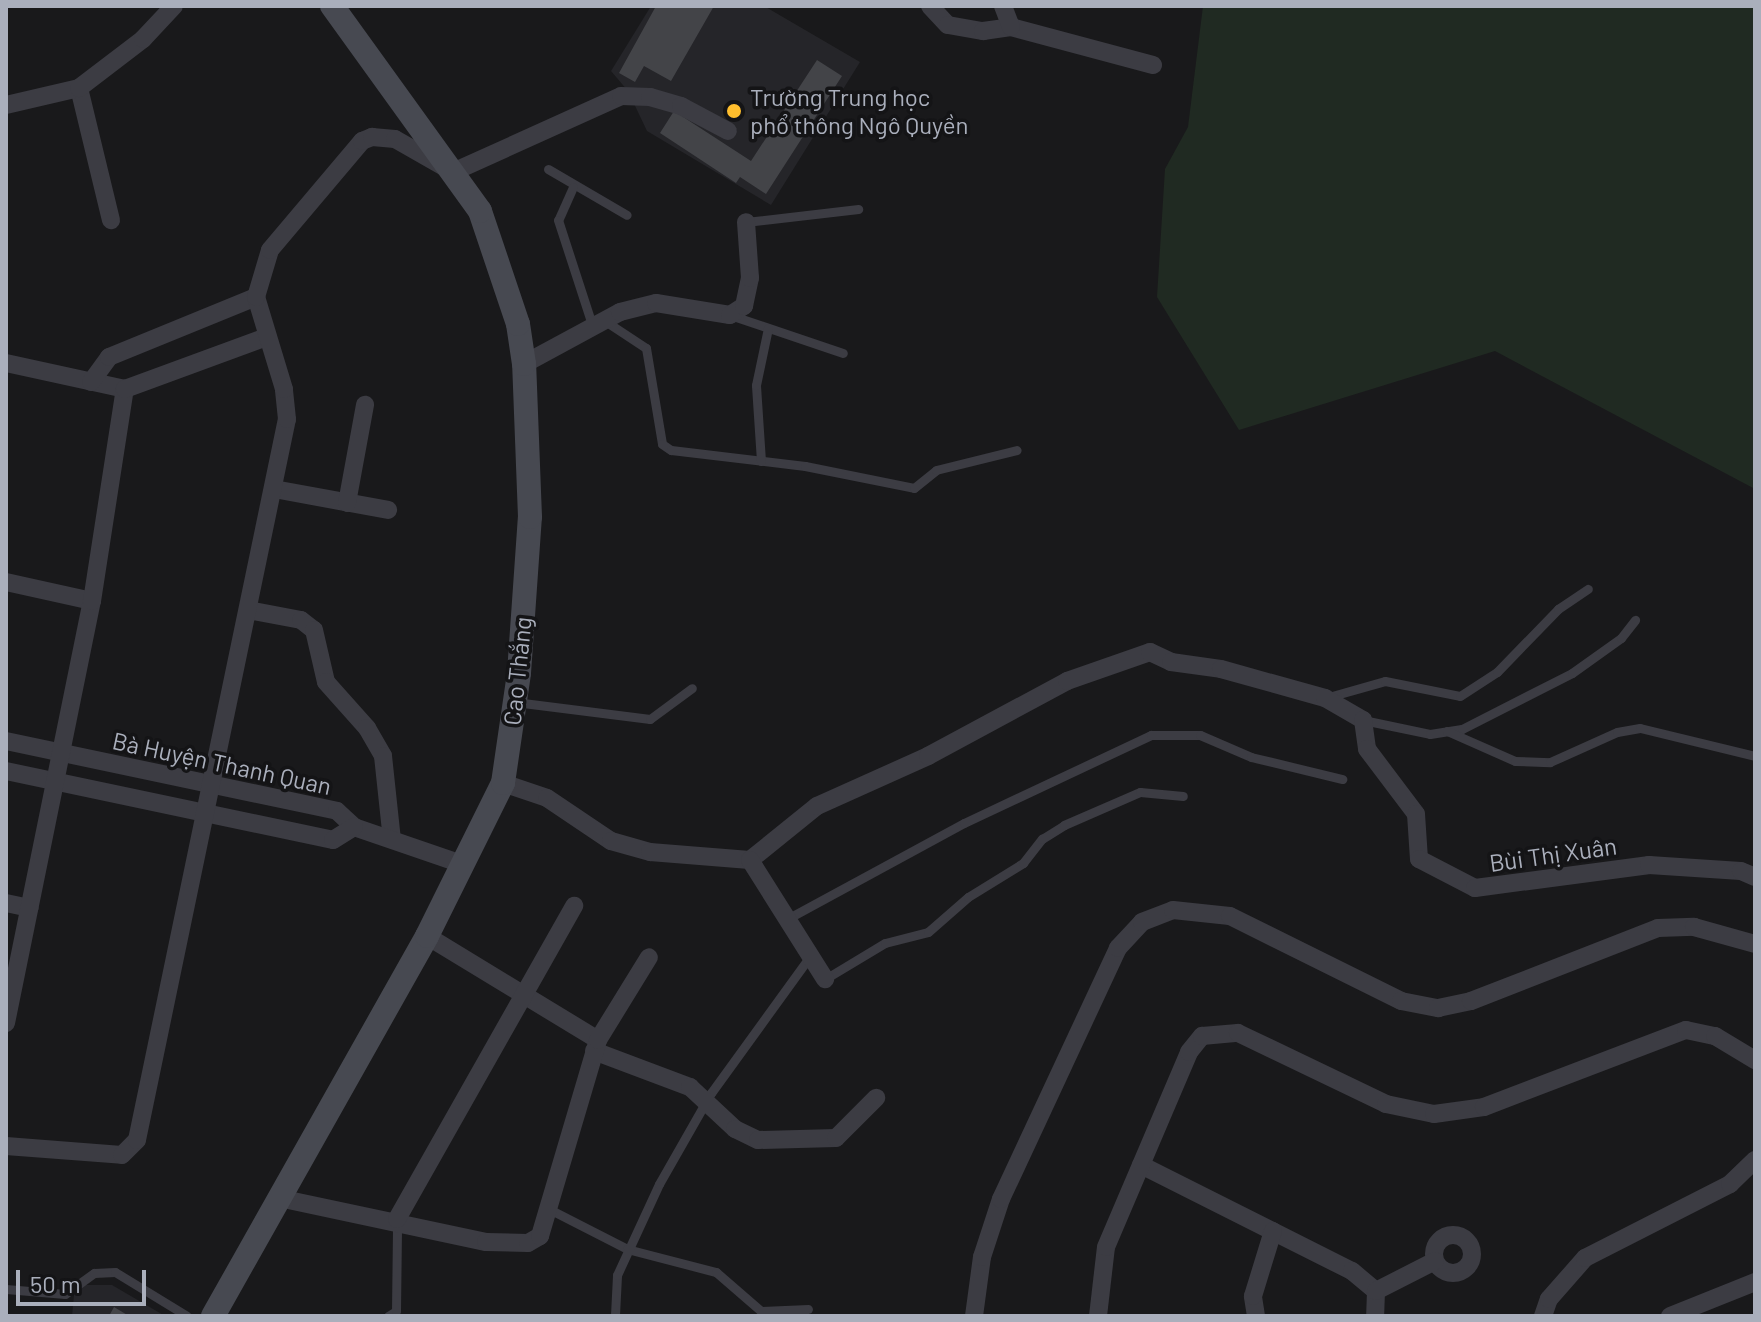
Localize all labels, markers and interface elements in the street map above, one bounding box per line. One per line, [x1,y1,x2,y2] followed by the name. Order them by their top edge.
[750,83,968,139] place label: Trường Trung học phổ thông Ngô Quyền
[725,102,743,120] marker: Trường Trung học phổ thông Ngô Quyền
[497,615,537,727] street label: Cao Thắng
[110,726,334,800] street label: Bà Huyện Thanh Quan
[1487,831,1619,877] street label: Bùi Thị Xuân
[20,1254,150,1304] scale bar
[30,1269,81,1298] text: 50 m

